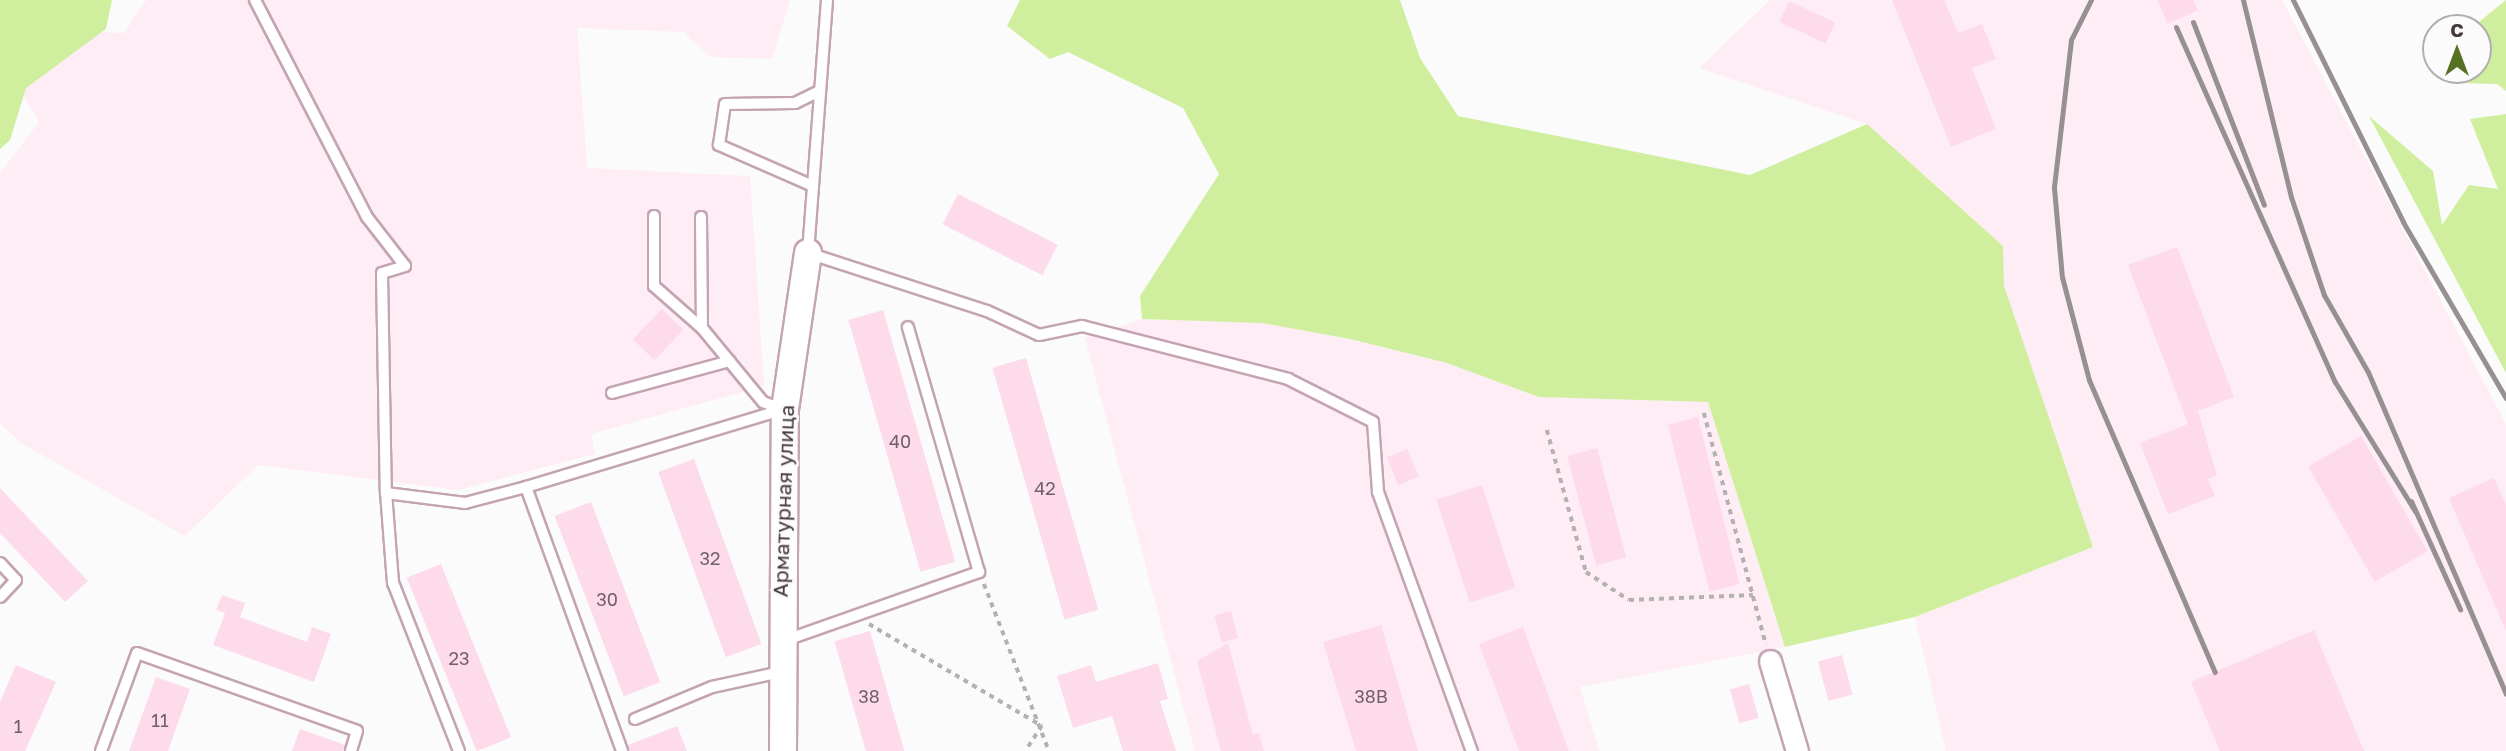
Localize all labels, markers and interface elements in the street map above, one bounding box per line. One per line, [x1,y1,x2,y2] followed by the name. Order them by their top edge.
[2422,14,2492,84] north arrow
[2450,18,2464,41] text: С
[767,404,799,598] street label: Арматурная улица
[889,430,911,452] house number: 40
[1034,477,1056,499] house number: 42
[700,547,720,569] house number: 32
[596,588,618,610] house number: 30
[449,647,469,669] house number: 23
[858,685,880,707] house number: 38
[1354,685,1388,707] house number: 38В
[151,709,169,731] house number: 11
[14,715,22,737] house number: 1

